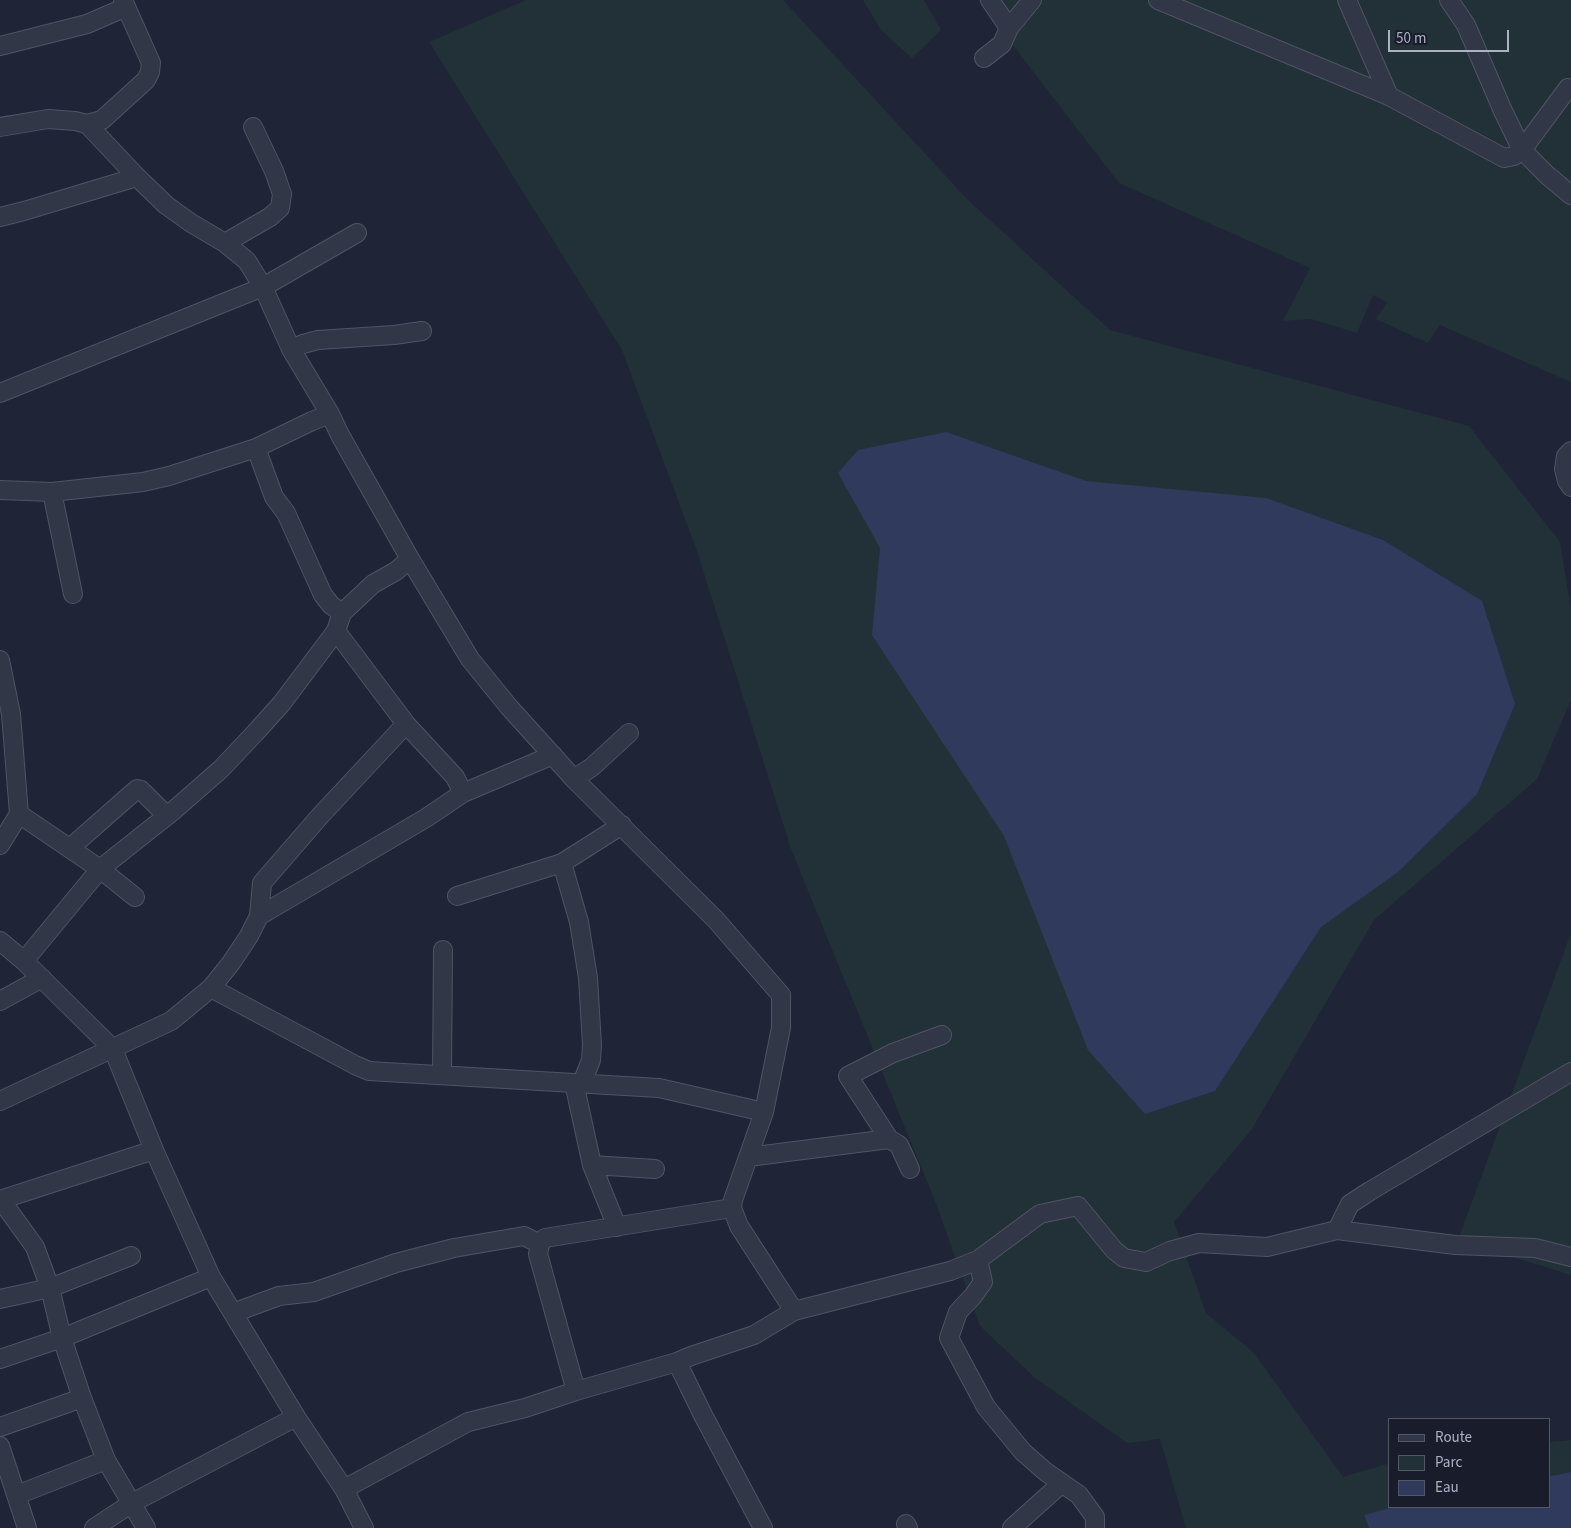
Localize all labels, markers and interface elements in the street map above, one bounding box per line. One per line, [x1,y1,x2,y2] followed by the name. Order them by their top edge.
[1391,20,1512,52] scale bar
[1396,28,1426,49] text: 50 m
[1388,1418,1551,1508] legend
[1435,1427,1472,1448] text: Route
[1435,1452,1462,1473] text: Parc
[1435,1477,1459,1498] text: Eau

